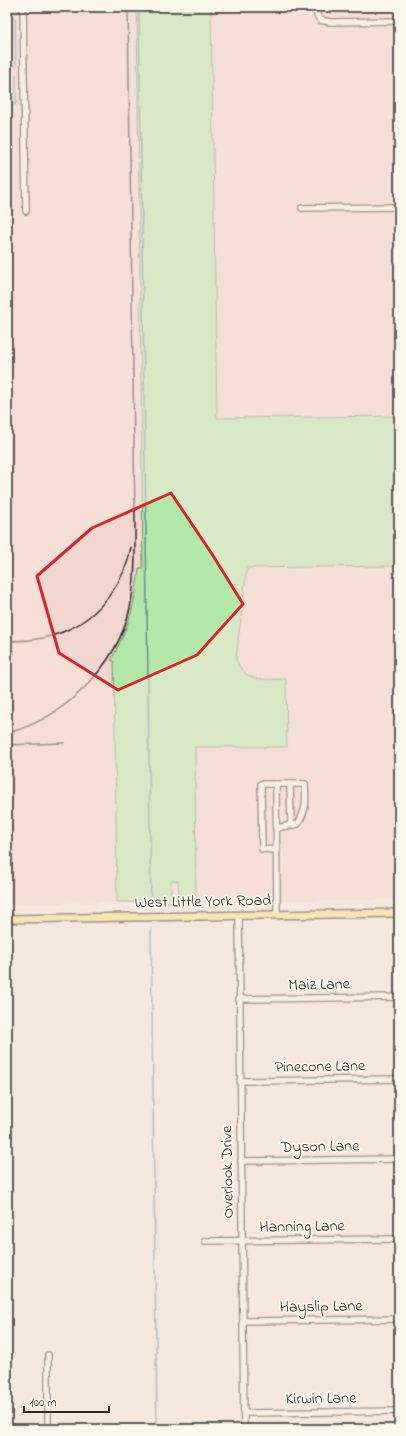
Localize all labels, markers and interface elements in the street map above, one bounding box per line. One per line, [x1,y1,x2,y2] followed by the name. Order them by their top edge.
[135,889,271,915] street label: West Little York Road
[288,972,351,998] street label: Maiz Lane
[275,1054,366,1080] street label: Pinecone Lane
[215,1125,241,1218] street label: Overlook Drive
[279,1134,360,1160] street label: Dyson Lane
[259,1214,346,1240] street label: Hanning Lane
[279,1294,363,1320] street label: Hayslip Lane
[286,1386,357,1412] street label: Kirwin Lane
[24,1388,109,1414] scale bar
[30,1394,57,1412] text: 100 m

